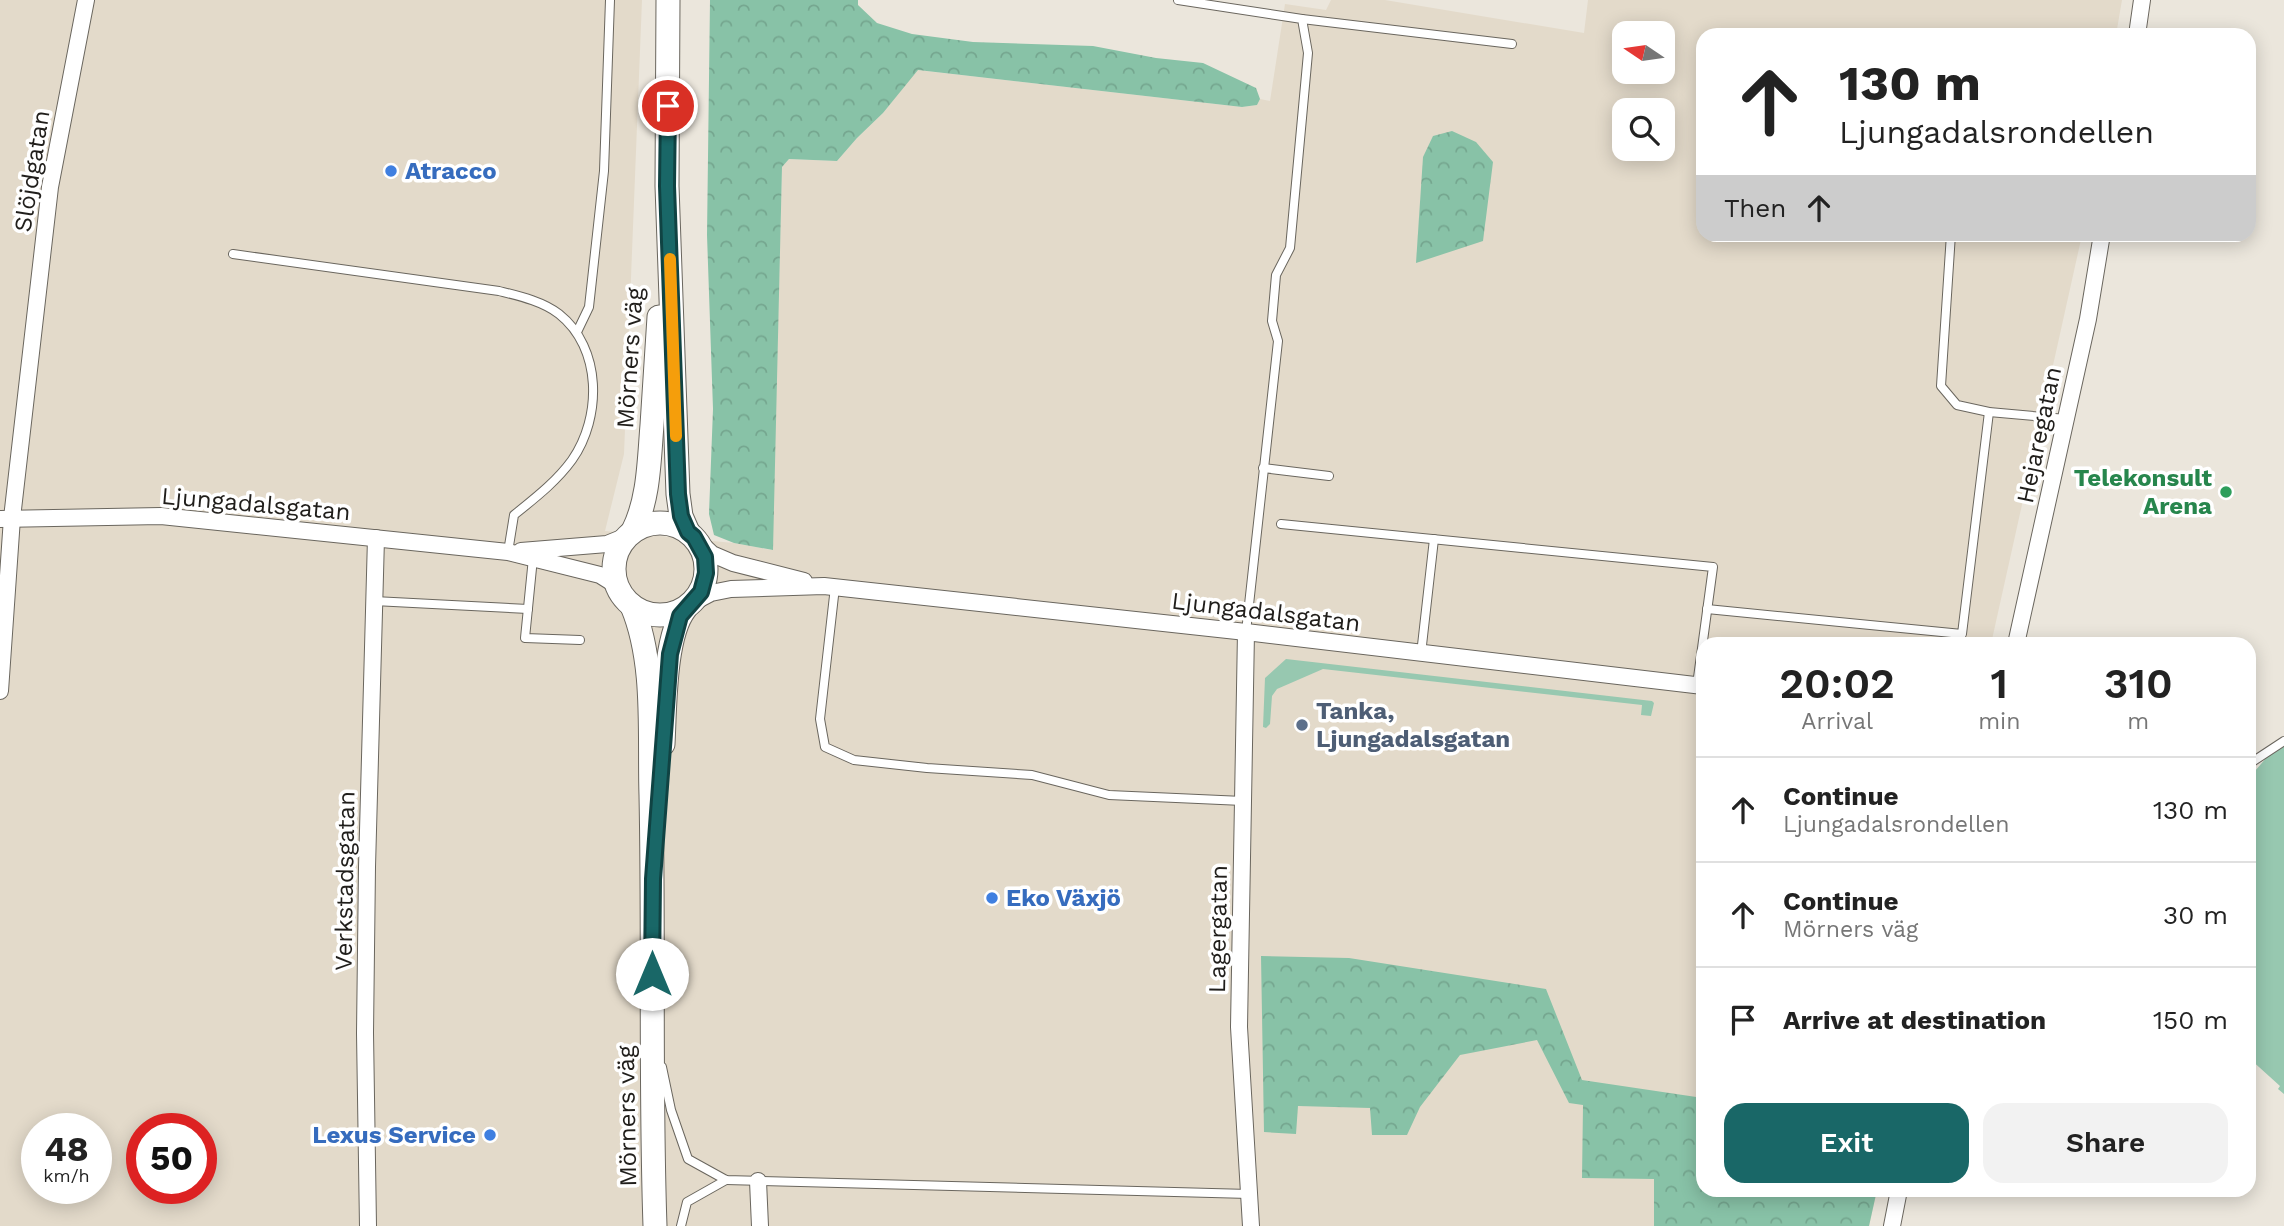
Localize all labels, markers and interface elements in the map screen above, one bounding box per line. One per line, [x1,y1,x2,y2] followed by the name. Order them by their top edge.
[1612,21,1675,84] north arrow
[1612,21,1675,161] map controls
[1839,54,1981,112] text: 130 m
[1724,56,1815,147] icon: ahead
[638,76,698,136] pin
[649,87,687,125] icon: arrive
[1612,98,1675,161] button: search
[9,108,55,234] street label: Slöjdgatan
[1839,113,2154,151] text: Ljungadalsrondellen
[405,157,497,185] place label: Atracco
[383,163,399,179] marker: Atracco
[1800,189,1838,227] icon: ahead
[1724,193,1786,223] text: Then
[611,286,649,429] street label: Mörners väg
[2011,364,2067,506] street label: Hejaregatan
[2074,464,2213,520] place label: Telekonsult Arena
[160,482,352,526] street label: Ljungadalsgatan
[2218,484,2234,500] marker: Telekonsult Arena
[1170,587,1362,637] street label: Ljungadalsgatan
[1779,659,1895,708] text: 20:02
[1991,659,2008,708] text: 1
[2104,659,2173,708] text: 310
[1316,697,1510,753] place label: Tanka, Ljungadalsgatan
[1801,708,1873,735] text: Arrival
[1978,708,2020,735] text: min
[2127,708,2149,735] text: m
[1294,717,1310,733] marker: Tanka, Ljungadalsgatan
[1783,781,1899,811] text: Continue
[329,791,361,971] street label: Verkstadsgatan
[1724,791,1762,829] icon: ahead
[2153,795,2228,825] text: 130 m
[1783,811,2009,838] text: Ljungadalsrondellen
[1203,865,1233,993] street label: Lagergatan
[1006,884,1121,912] place label: Eko Växjö
[1783,886,1899,916] text: Continue
[984,890,1000,906] marker: Eko Växjö
[1724,896,1762,934] icon: ahead
[2163,900,2228,930] text: 30 m
[1783,916,1918,943] text: Mörners väg
[615,937,689,1011] position arrow
[1724,1001,1762,1039] icon: arrive
[1783,1005,2046,1035] text: Arrive at destination
[2153,1005,2228,1035] text: 150 m
[612,1045,642,1187] street label: Mörners väg
[1724,1103,1969,1183] button: Exit
[1983,1103,2228,1183] button: Share
[126,1113,217,1204] speed limit sign: 50
[312,1121,476,1149] place label: Lexus Service
[482,1127,498,1143] marker: Lexus Service
[44,1128,89,1170] text: 48
[43,1165,90,1186] text: km/h

